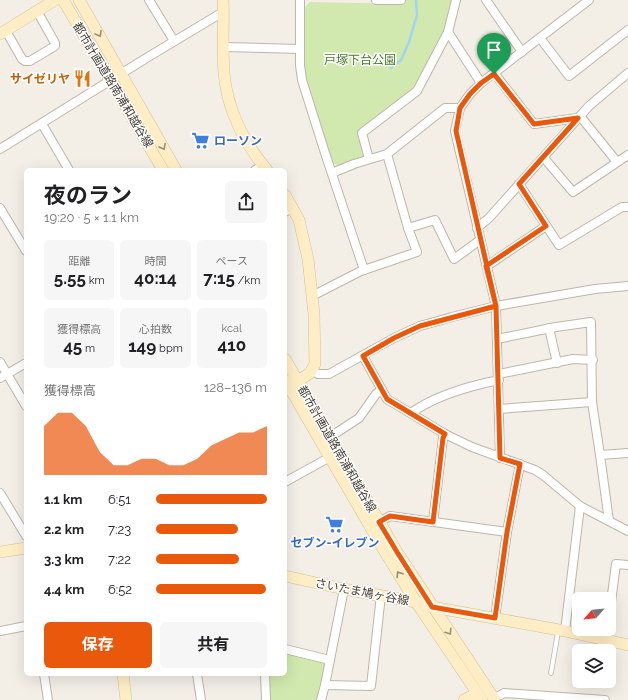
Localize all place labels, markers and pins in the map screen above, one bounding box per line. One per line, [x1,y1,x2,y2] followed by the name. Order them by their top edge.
[477,33,511,74] pin
[73,69,93,89] restaurant icon: サイゼリヤ
[10,72,70,86] place label: サイゼリヤ
[191,131,211,151] supermarket icon: ローソン
[214,134,262,148] place label: ローソン
[325,514,345,534] supermarket icon: セブン-イレブン
[290,536,380,550] place label: セブン-イレブン

